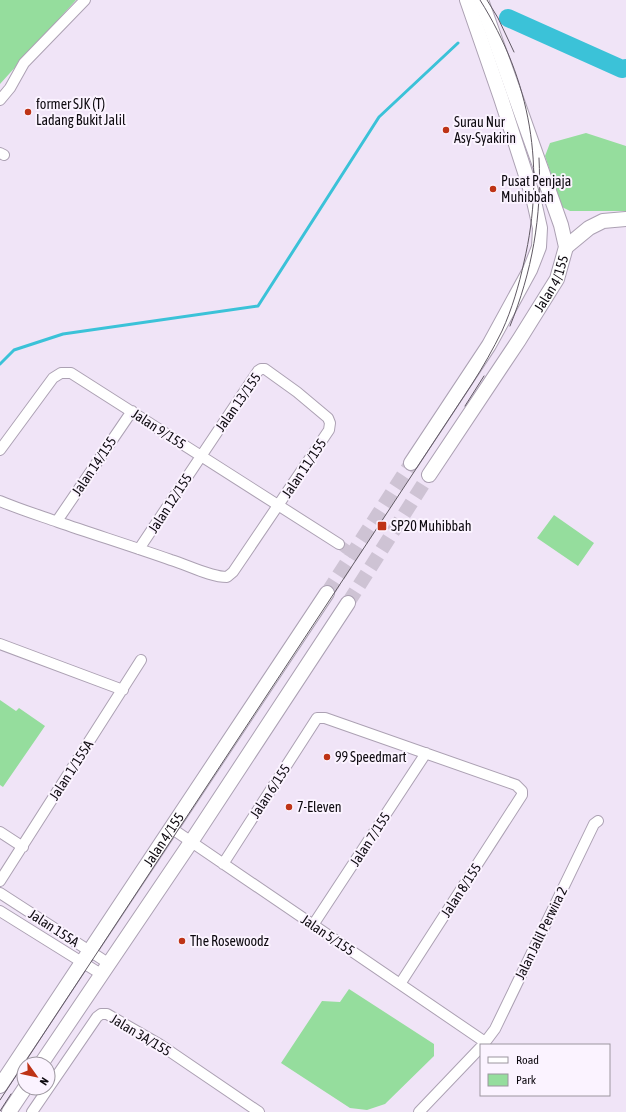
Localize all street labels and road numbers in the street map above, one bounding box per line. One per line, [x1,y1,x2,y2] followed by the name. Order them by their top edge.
[531,253,571,314] street label: Jalan 4/155
[212,370,264,434] street label: Jalan 13/155
[129,406,189,452] street label: Jalan 9/155
[68,434,120,498] street label: Jalan 14/155
[278,436,330,500] street label: Jalan 11/155
[145,470,195,536] street label: Jalan 12/155
[46,737,96,803] street label: Jalan 1/155A
[247,761,293,821] street label: Jalan 6/155
[140,809,187,869] street label: Jalan 4/155
[347,809,393,869] street label: Jalan 7/155
[438,860,484,920] street label: Jalan 8/155
[512,884,570,982] street label: Jalan Jalil Perwira 2
[26,906,82,950] street label: Jalan 155A
[298,911,358,959] street label: Jalan 5/155
[108,1011,174,1059] street label: Jalan 3A/155

